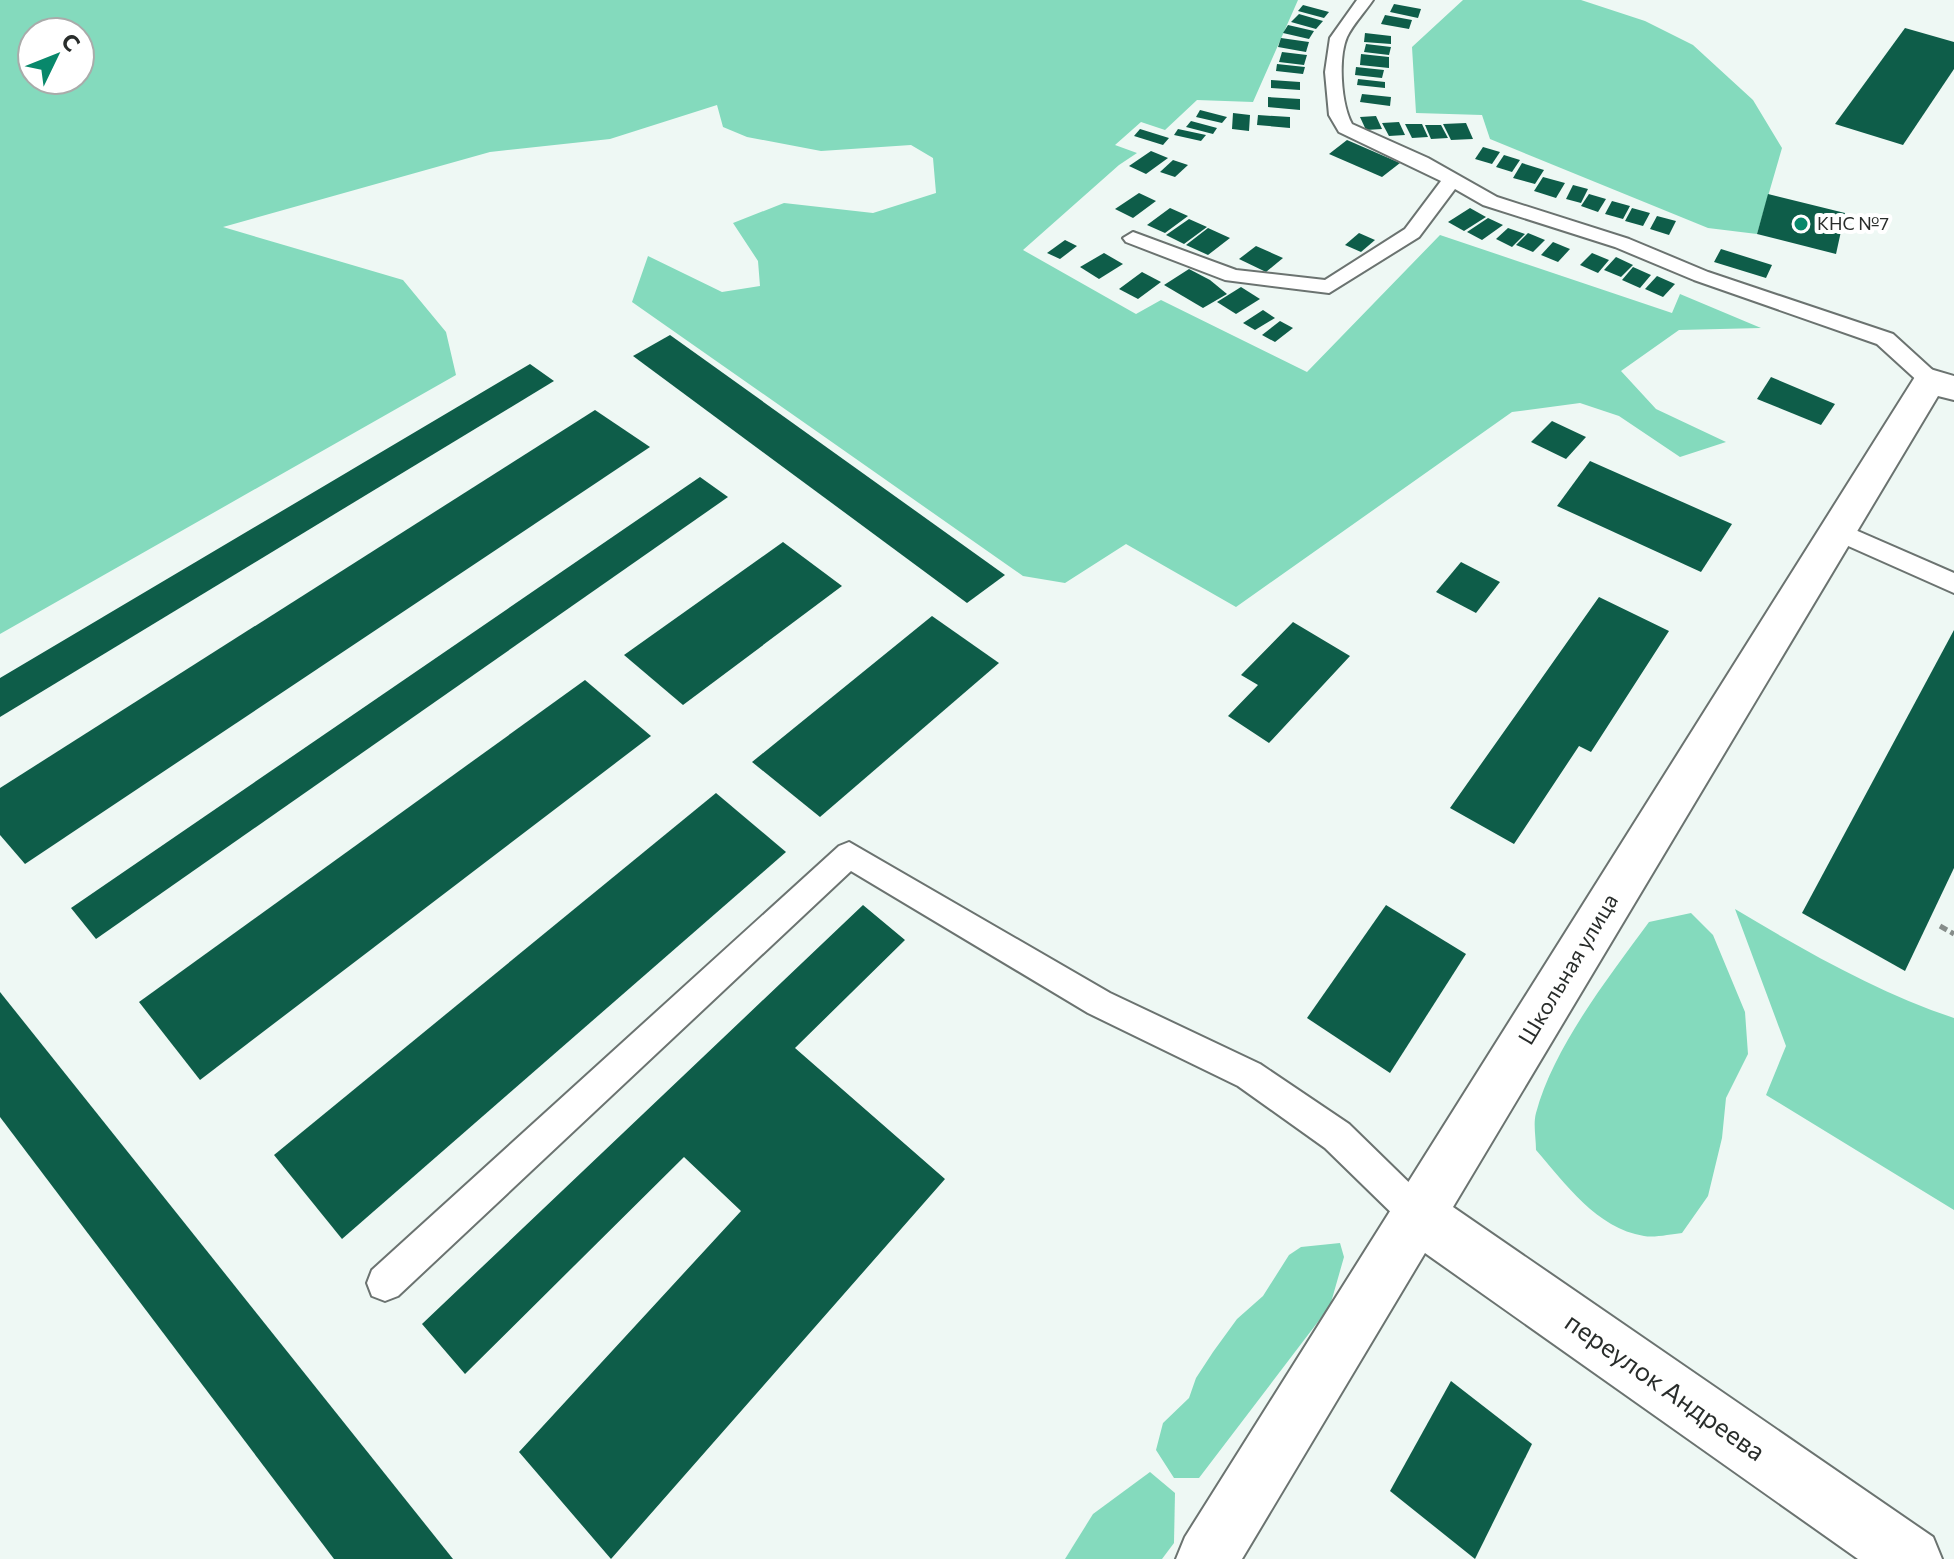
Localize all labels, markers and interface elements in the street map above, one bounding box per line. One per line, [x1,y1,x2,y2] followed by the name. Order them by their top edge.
[16,16,96,96] north arrow
[56,27,86,57] text: С
[1817,212,1889,234] place label: КНС №7
[1792,215,1810,233] marker: КНС №7
[1512,888,1623,1049] street label: Школьная улица
[1560,1305,1772,1466] street label: переулок Андреева

